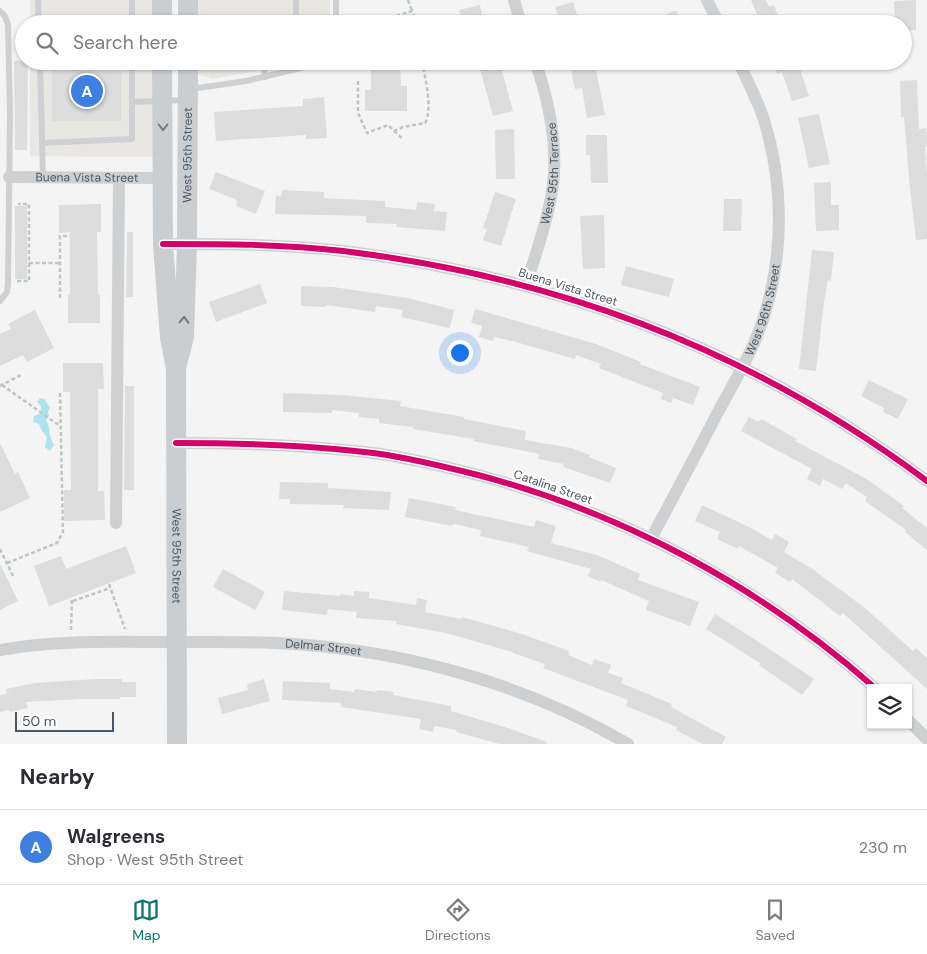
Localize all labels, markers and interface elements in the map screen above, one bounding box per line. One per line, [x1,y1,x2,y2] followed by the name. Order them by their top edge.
[15,15,912,70] search box
[33,29,61,57] icon: search
[73,30,178,55] text: Search here
[71,72,103,110] pin: A
[179,107,196,203] street label: West 95th Street
[537,121,562,226] street label: West 95th Terrace
[158,124,168,132] one-way arrow
[36,169,139,186] street label: Buena Vista Street
[741,262,784,358] street label: West 96th Street
[517,264,620,310] street label: Buena Vista Street
[179,316,190,324] one-way arrow
[447,340,473,366] your location
[511,466,595,508] street label: Catalina Street
[168,508,185,604] street label: West 95th Street
[285,635,363,659] street label: Delmar Street
[867,684,912,729] map controls
[867,684,912,729] button: layers
[15,709,114,732] scale bar
[22,712,56,730] text: 50 m
[20,763,94,791] text: Nearby
[67,824,165,849] text: Walgreens
[30,837,42,858] text: A
[859,837,907,858] text: 230 m
[67,849,244,870] text: Shop · West 95th Street
[132,896,160,944] tab: Map
[425,896,491,944] tab: Directions
[755,896,795,944] tab: Saved

